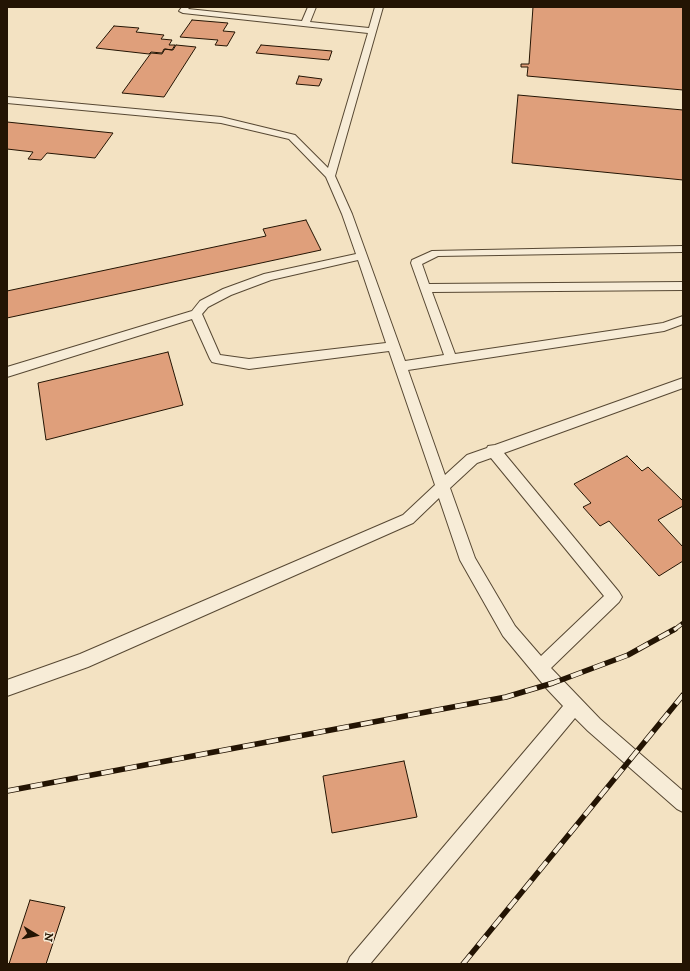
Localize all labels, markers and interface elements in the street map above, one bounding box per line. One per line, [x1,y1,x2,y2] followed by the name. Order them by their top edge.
[16,915,56,955] north arrow
[40,931,55,943] text: N

